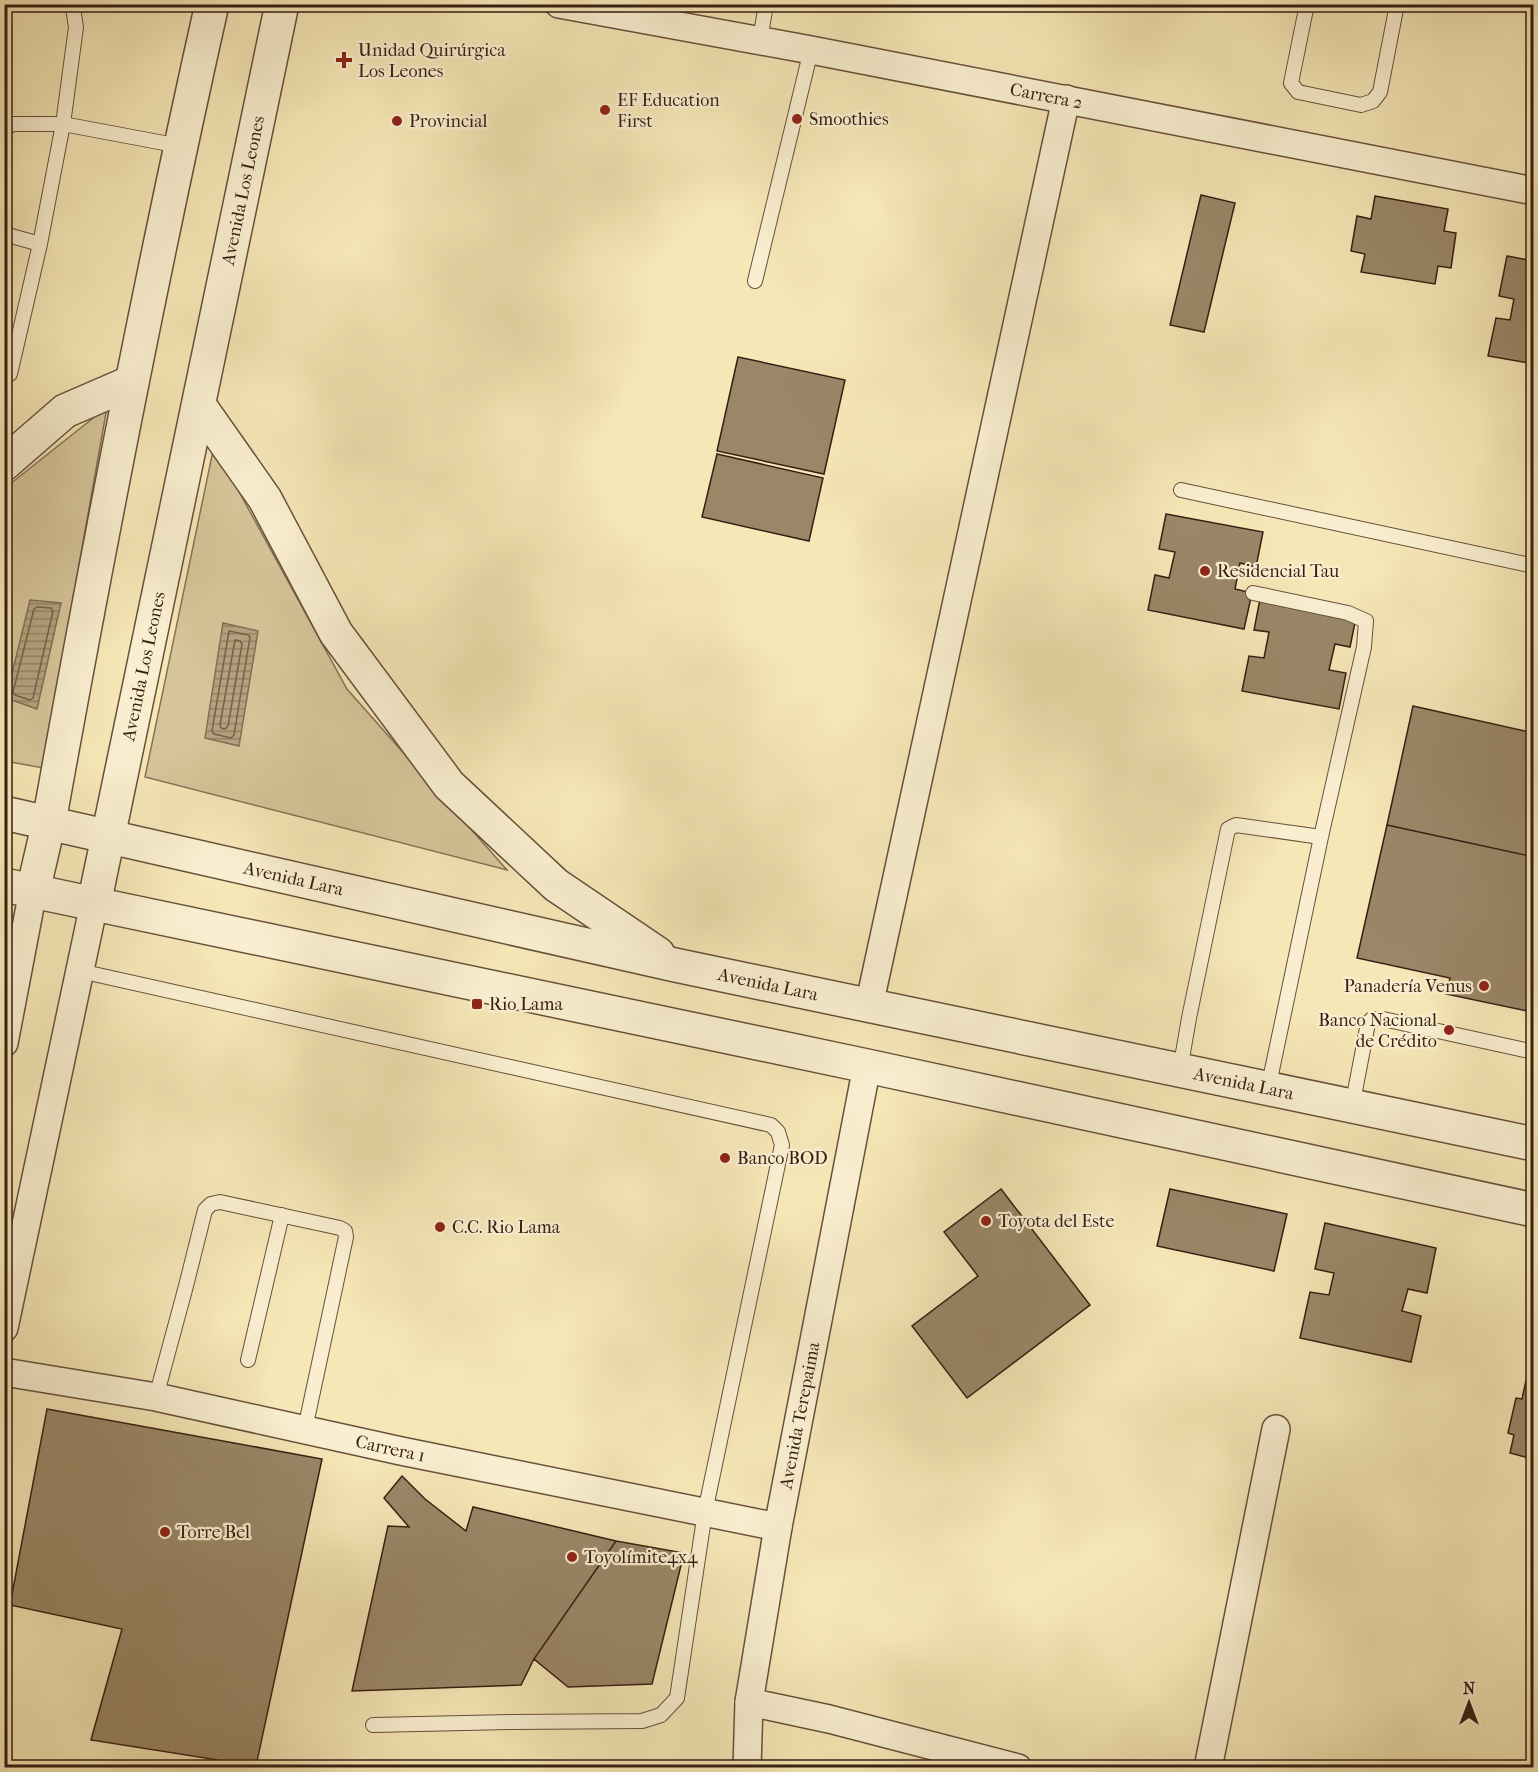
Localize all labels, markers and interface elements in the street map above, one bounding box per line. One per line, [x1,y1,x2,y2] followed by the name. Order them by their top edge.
[358,40,506,82] place label: Unidad Quirúrgica Los Leones
[335,51,353,69] marker: Unidad Quirúrgica Los Leones
[1008,79,1085,113] street label: Carrera 2
[617,90,720,132] place label: EF Education First
[598,103,612,117] marker: EF Education First
[809,109,889,130] place label: Smoothies
[409,111,487,132] place label: Provincial
[790,112,804,126] marker: Smoothies
[217,114,269,268] street label: Avenida Los Leones
[390,114,404,128] marker: Provincial
[1217,561,1339,582] place label: Residencial Tau
[1198,564,1212,578] marker: Residencial Tau
[118,589,170,744] street label: Avenida Los Leones
[241,857,346,900] street label: Avenida Lara
[715,964,821,1005] street label: Avenida Lara
[1344,976,1472,997] place label: Panadería Venus
[1477,979,1491,993] marker: Panadería Venus
[489,994,563,1015] place label: Rio Lama
[470,997,484,1011] marker: Rio Lama
[1318,1010,1437,1052] place label: Banco Nacional de Crédito
[1442,1023,1456,1037] marker: Banco Nacional de Crédito
[1191,1063,1296,1104] street label: Avenida Lara
[737,1148,828,1169] place label: Banco BOD
[718,1151,732,1165] marker: Banco BOD
[998,1211,1114,1232] place label: Toyota del Este
[979,1214,993,1228] marker: Toyota del Este
[452,1217,561,1238] place label: C.C. Rio Lama
[433,1220,447,1234] marker: C.C. Rio Lama
[775,1340,824,1492] street label: Avenida Terepaima
[353,1431,427,1466] street label: Carrera 1
[177,1522,250,1543] place label: Torre Bel
[158,1525,172,1539] marker: Torre Bel
[584,1547,698,1568] place label: Toyolímite4x4
[565,1550,579,1564] marker: Toyolímite4x4
[1439,1673,1499,1733] north arrow
[1463,1679,1476,1698] text: N

